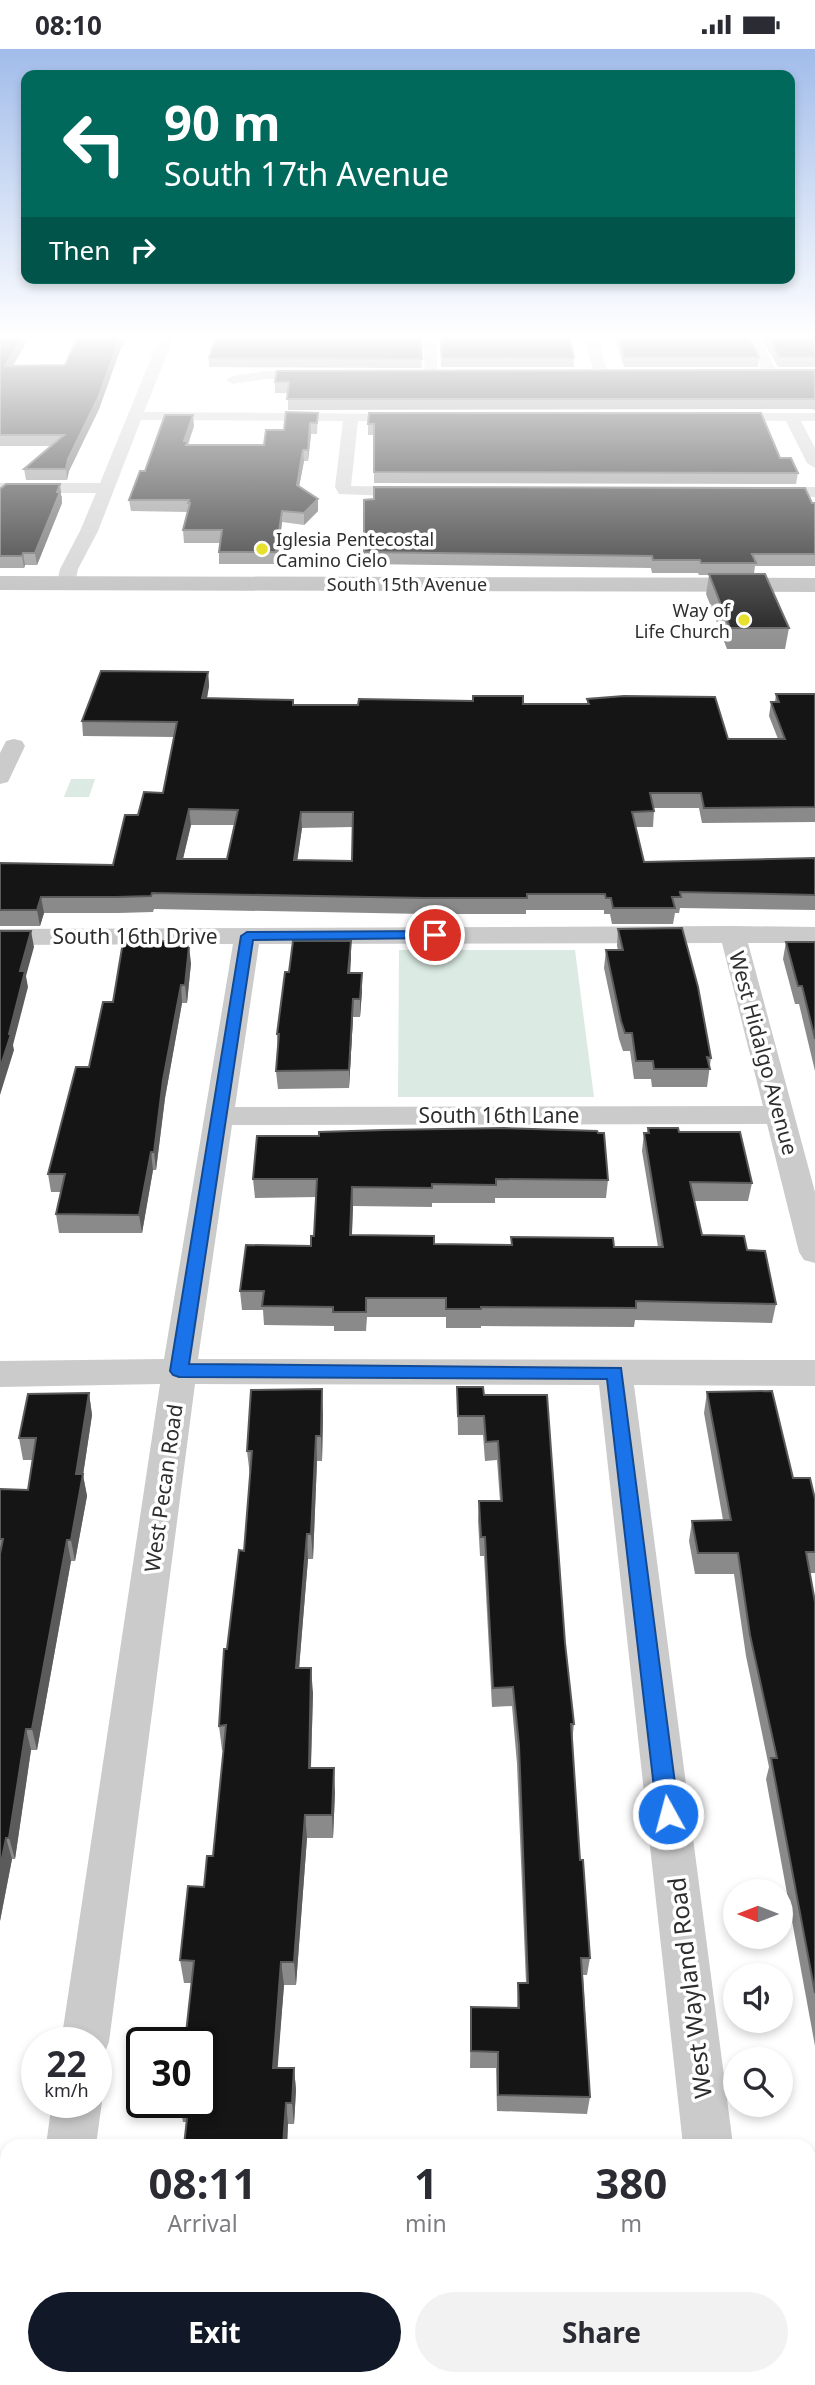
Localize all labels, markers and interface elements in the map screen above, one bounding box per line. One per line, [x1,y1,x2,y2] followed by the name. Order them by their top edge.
[35,7,102,43] text: 08:10
[164,89,281,155] text: 90 m
[49,98,140,189] icon: left
[164,152,449,195] text: South 17th Avenue
[124,231,162,269] icon: right
[49,232,110,268] text: Then
[276,527,434,572] place label: Iglesia Pentecostal Camino Cielo
[254,541,270,557] marker: Iglesia Pentecostal Camino Cielo
[327,572,487,596] street label: South 15th Avenue
[634,598,731,643] place label: Way of Life Church
[736,612,752,628] marker: Way of Life Church
[405,905,465,965] pin
[416,916,454,954] icon: arrive
[52,922,218,950] street label: South 16th Drive
[723,948,805,1158] street label: West Hidalgo Avenue
[419,1101,579,1129] street label: South 16th Lane
[137,1402,189,1574] street label: West Pecan Road
[631,1777,705,1851] position arrow
[659,1876,719,2100] street label: West Wayland Road
[723,1879,793,1949] north arrow
[723,1879,793,2117] map controls
[723,1963,793,2033] button: sound
[126,2027,217,2118] speed limit sign: 30
[46,2040,87,2087] text: 22
[723,2047,793,2117] button: search
[44,2078,89,2102] text: km/h
[149,2154,256,2211] text: 08:11
[414,2154,438,2211] text: 1
[595,2154,667,2211] text: 380
[167,2207,238,2239] text: Arrival
[405,2207,447,2239] text: min
[621,2207,642,2239] text: m
[28,2292,401,2372] button: Exit
[415,2292,788,2372] button: Share

